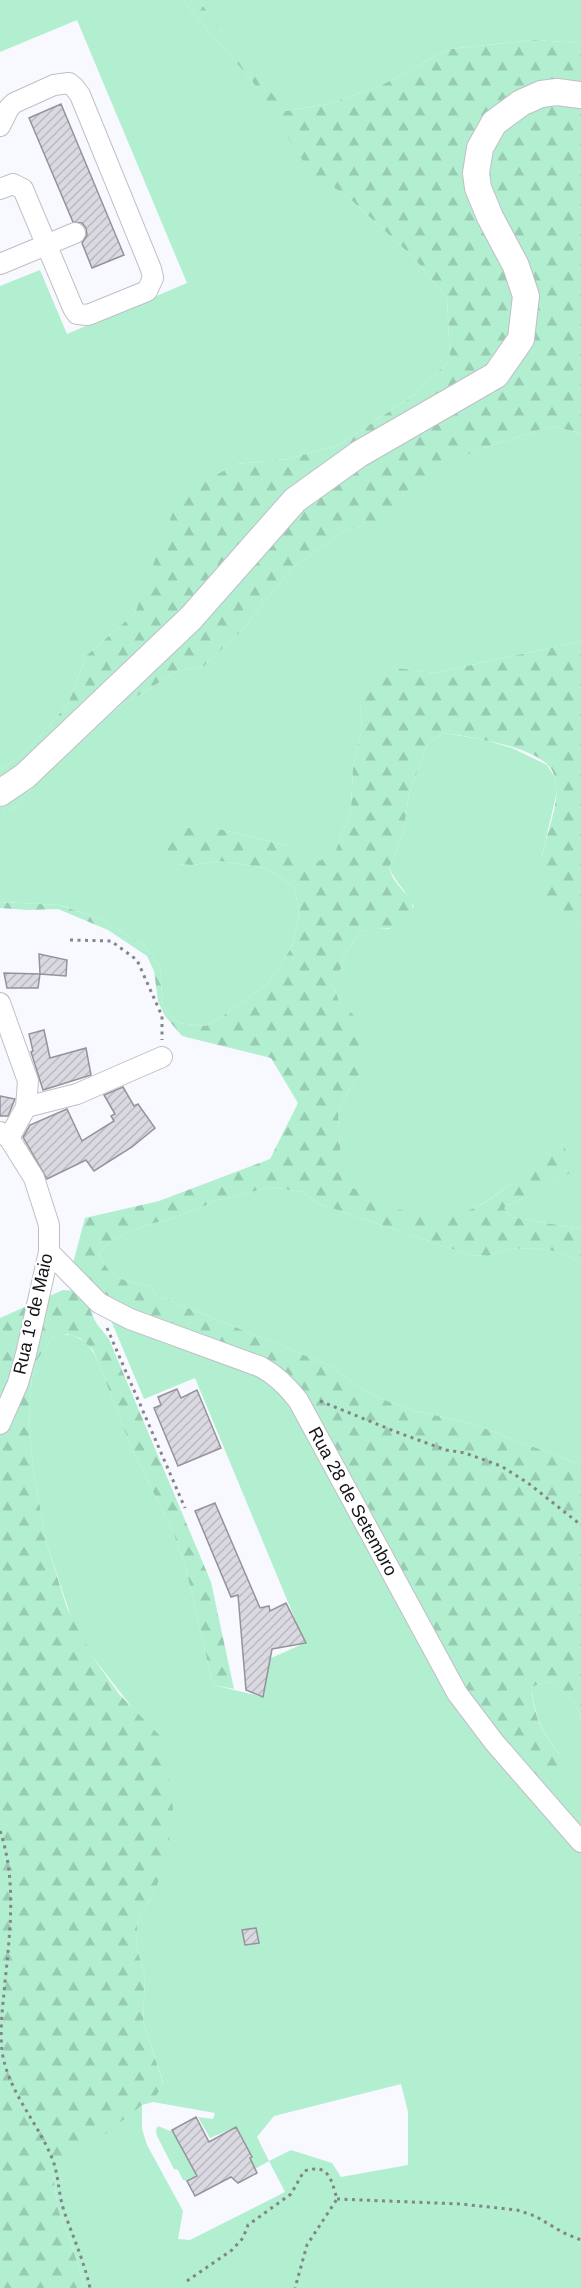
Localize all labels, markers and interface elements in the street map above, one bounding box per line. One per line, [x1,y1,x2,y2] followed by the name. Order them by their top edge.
[9,1252,57,1376] street label: Rua 1º de Maio
[305,1423,401,1579] street label: Rua 28 de Setembro

